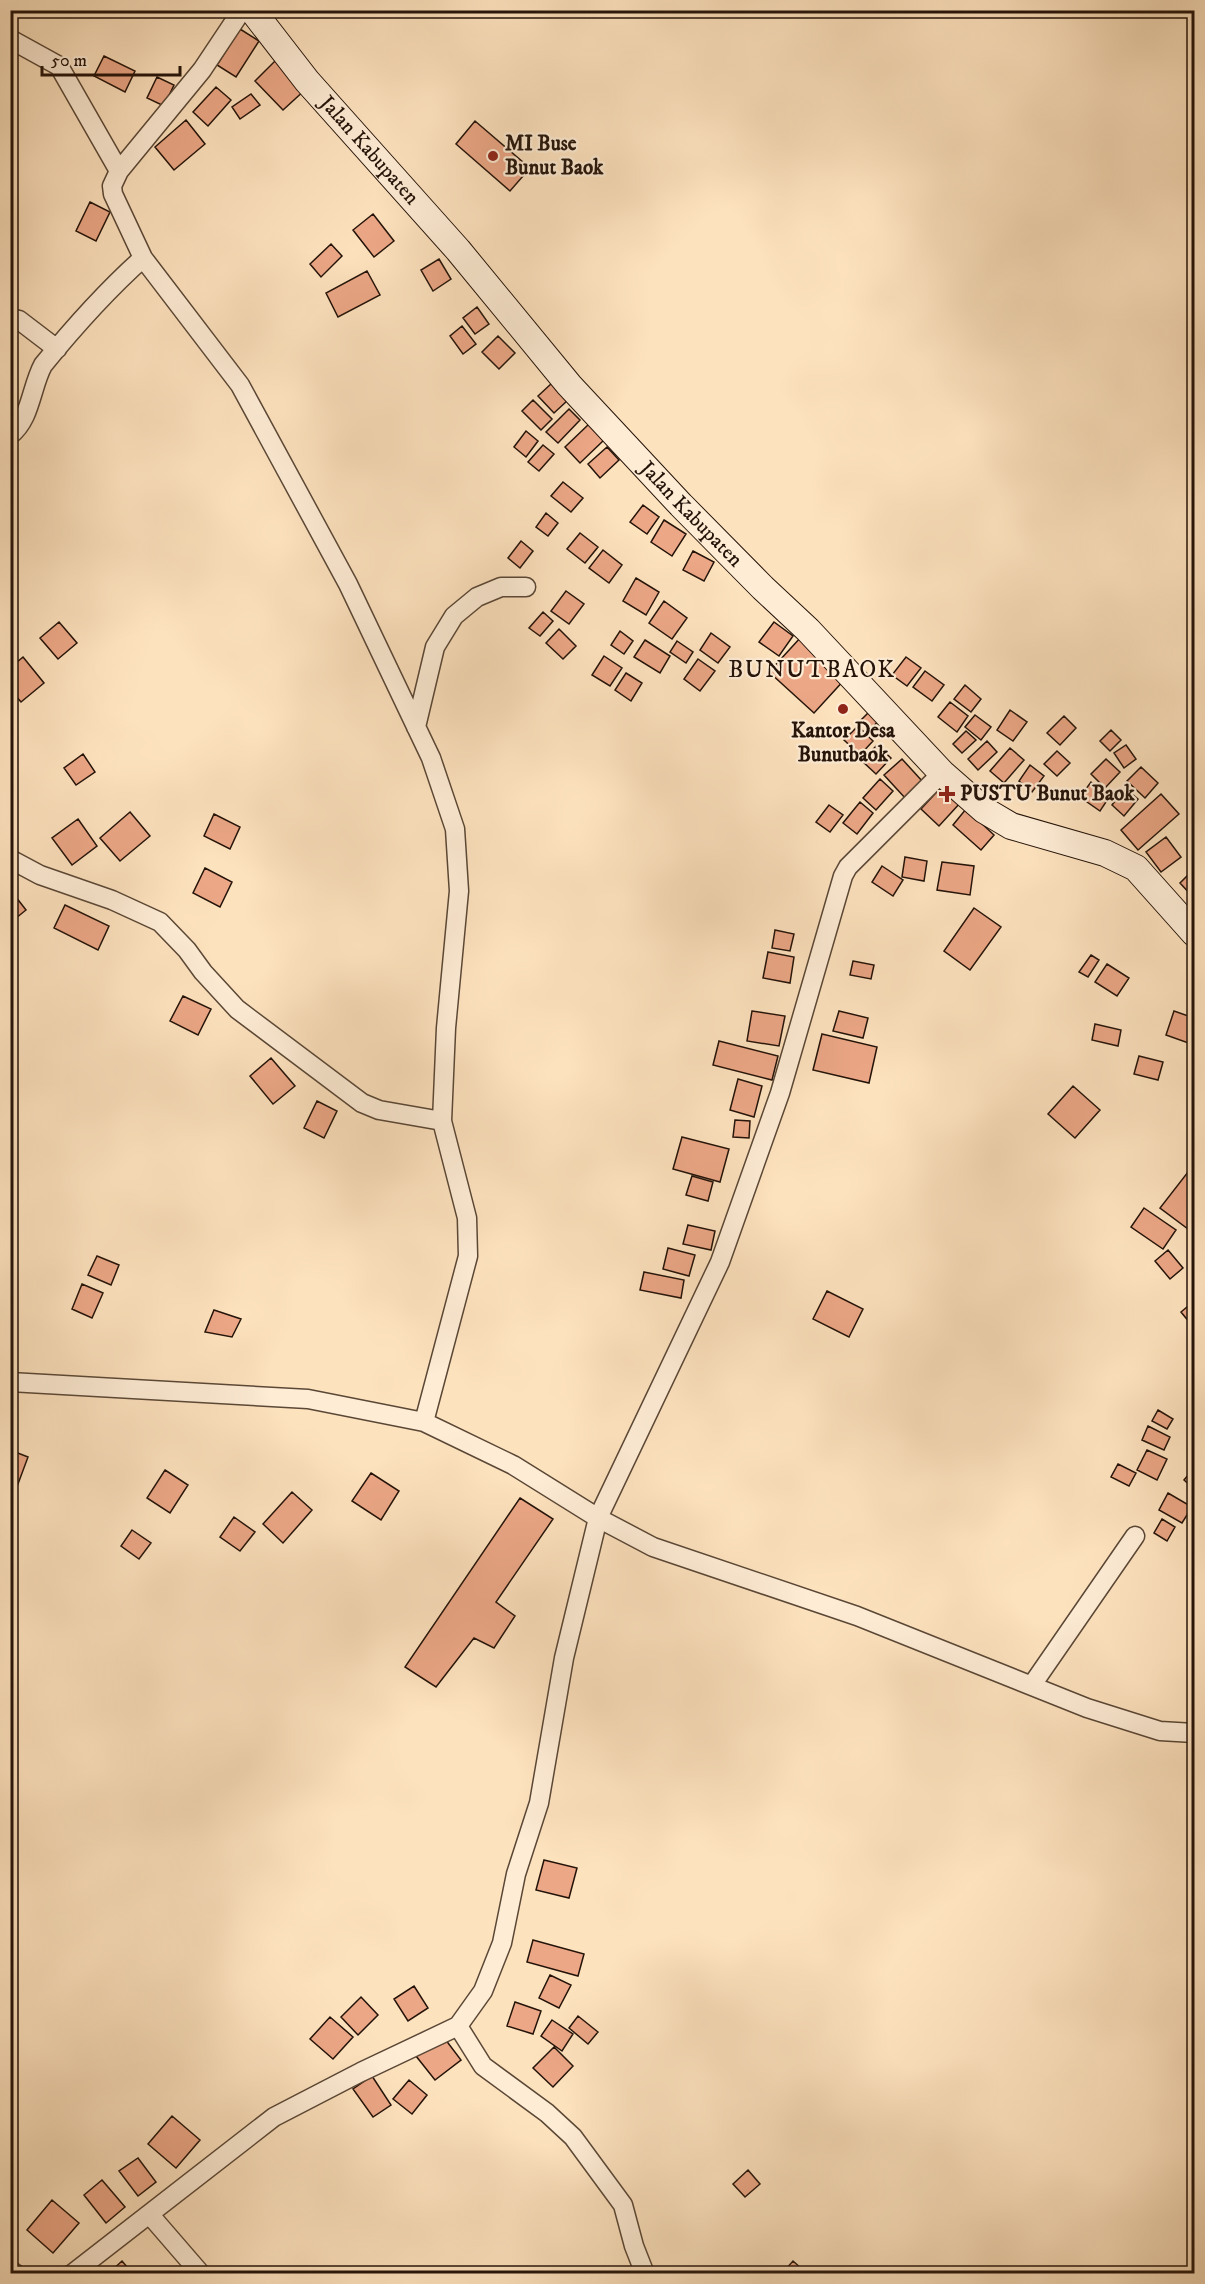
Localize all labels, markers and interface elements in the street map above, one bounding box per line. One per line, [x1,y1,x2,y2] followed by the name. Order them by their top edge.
[42,39,180,77] scale bar
[51,50,87,72] text: 50 m
[312,89,424,210] street label: Jalan Kabupaten
[505,131,604,181] place label: MI Buse Bunut Baok
[486,149,500,163] marker: MI Buse Bunut Baok
[633,454,748,573] street label: Jalan Kabupaten
[728,655,896,685] district label: BUNUTBAOK
[836,702,850,716] marker: Kantor Desa Bunutbaok
[791,718,896,768] place label: Kantor Desa Bunutbaok
[960,781,1135,807] place label: PUSTU Bunut Baok
[938,785,956,803] marker: PUSTU Bunut Baok

